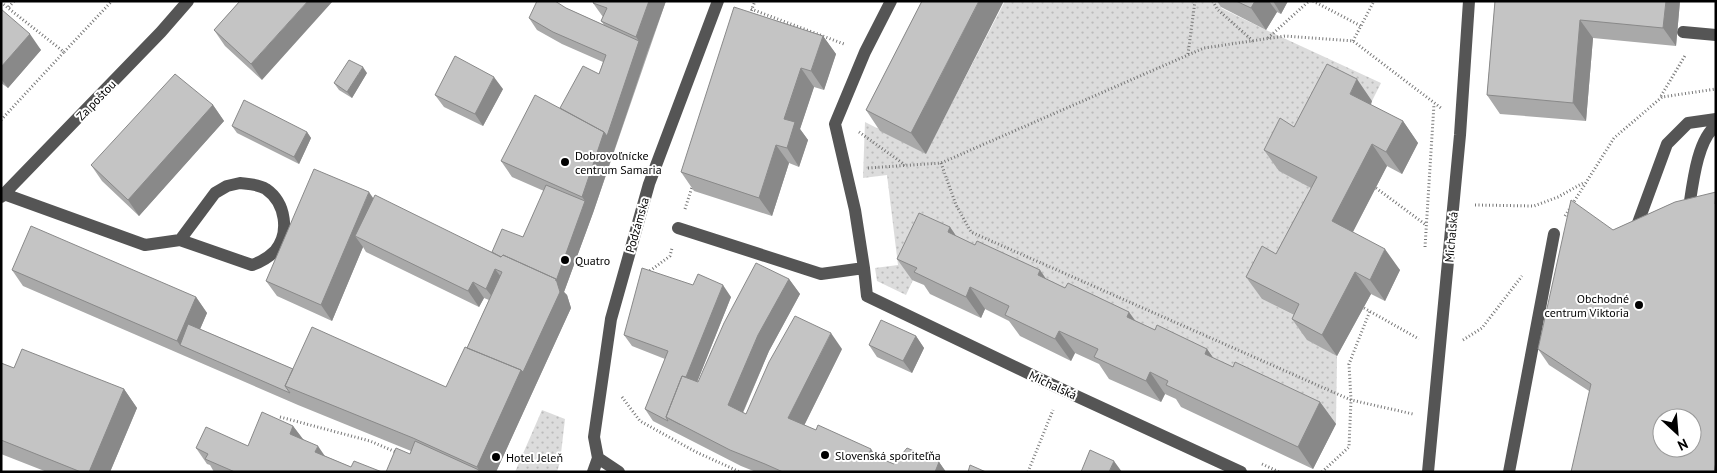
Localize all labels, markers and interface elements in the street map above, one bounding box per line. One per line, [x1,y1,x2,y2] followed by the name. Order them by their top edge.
[73,77,119,123] street label: Za poštou
[575,148,662,177] place label: Dobrovoľnícke centrum Samaria
[559,156,571,168] marker: Dobrovoľnícke centrum Samaria
[622,196,652,254] street label: Podzámska
[1441,211,1461,263] street label: Michalská
[575,253,610,268] place label: Quatro
[559,254,571,266] marker: Quatro
[1545,291,1629,320] place label: Obchodné centrum Viktoria
[1633,299,1645,311] marker: Obchodné centrum Viktoria
[1027,367,1079,403] street label: Michalská
[1652,408,1702,458] north arrow
[1675,435,1691,455] text: N
[835,448,941,463] place label: Slovenská sporiteľňa
[819,449,831,461] marker: Slovenská sporiteľňa
[506,450,563,465] place label: Hotel Jeleň
[490,451,502,463] marker: Hotel Jeleň

